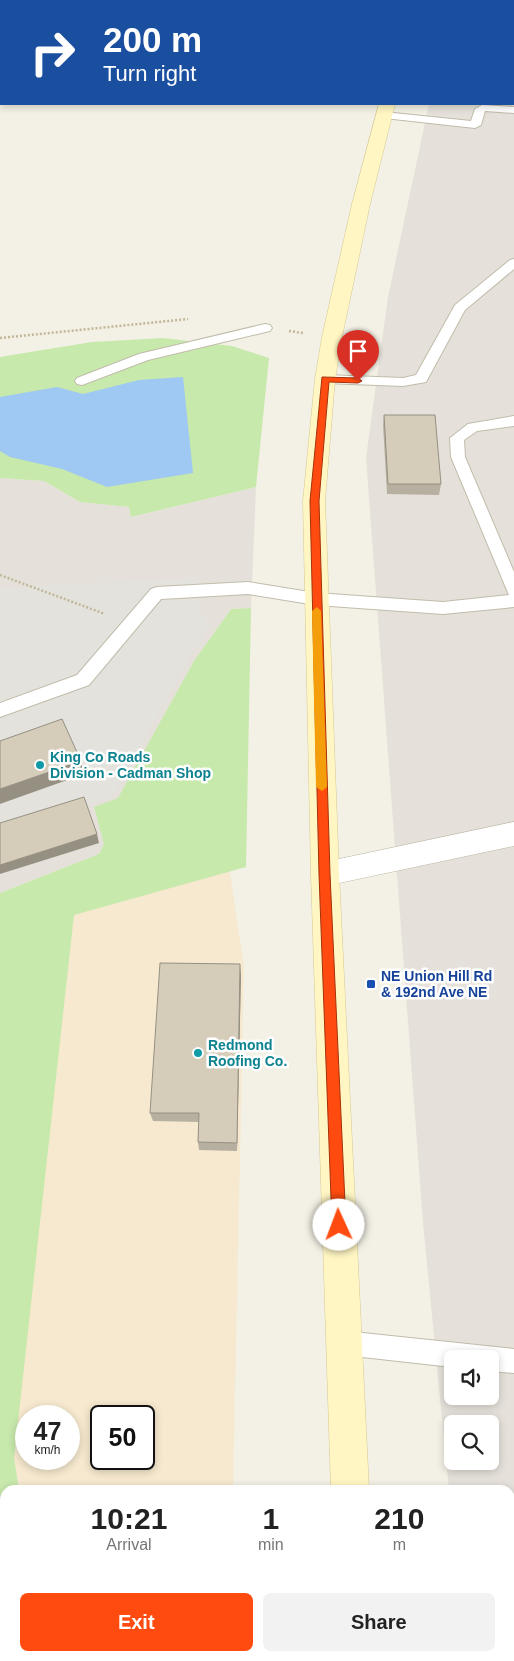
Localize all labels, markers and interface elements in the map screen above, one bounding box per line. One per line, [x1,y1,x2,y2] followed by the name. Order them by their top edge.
[20,20,85,85] icon: right
[103,20,202,59] text: 200 m
[103,61,196,86] text: Turn right
[337,330,379,381] pin
[344,337,372,365] icon: arrive
[50,749,211,781] place label: King Co Roads Division - Cadman Shop
[34,759,46,771] marker: King Co Roads Division - Cadman Shop
[381,968,492,1000] place label: NE Union Hill Rd & 192nd Ave NE
[365,978,377,990] marker: NE Union Hill Rd & 192nd Ave NE
[208,1037,287,1069] place label: Redmond Roofing Co.
[192,1047,204,1059] marker: Redmond Roofing Co.
[312,1198,364,1250] position arrow
[444,1350,499,1470] map controls
[444,1350,499,1405] button: sound
[90,1405,155,1470] speed limit sign: 50
[444,1415,499,1470] button: search
[34,1417,61,1445] text: 47
[34,1443,61,1457] text: km/h
[91,1502,167,1535] text: 10:21
[262,1502,279,1535] text: 1
[374,1502,424,1535] text: 210
[106,1536,152,1553] text: Arrival
[258,1536,284,1553] text: min
[393,1536,406,1553] text: m
[20,1593,253,1651] button: Exit
[263,1593,495,1651] button: Share

